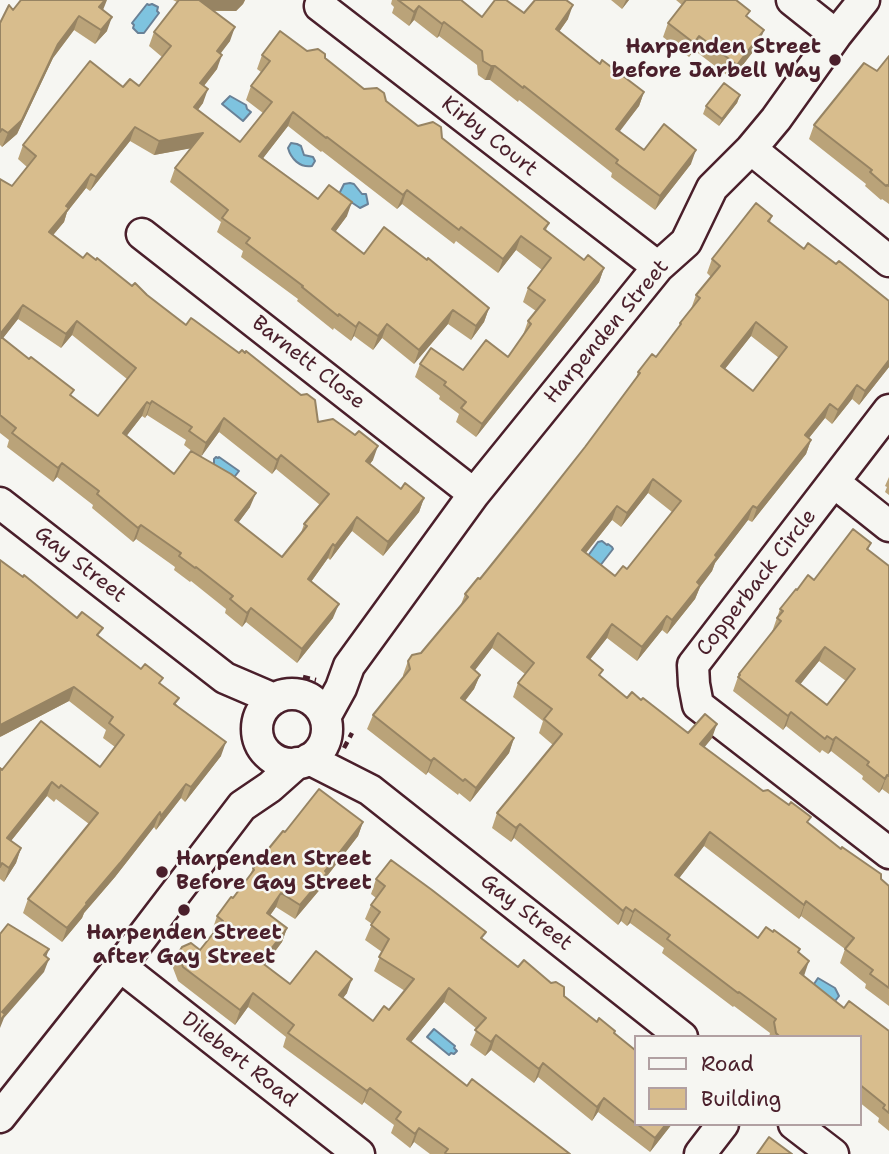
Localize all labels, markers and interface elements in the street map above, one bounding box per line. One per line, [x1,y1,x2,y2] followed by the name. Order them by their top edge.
[612,35,821,85] place label: Harpenden Street before Jarbell Way
[827,52,843,68] marker: Harpenden Street before Jarbell Way
[436,92,542,182] street label: Kirby Court
[539,255,675,409] street label: Harpenden Street
[246,311,370,415] street label: Barnett Close
[692,505,822,661] street label: Copperback Circle
[29,521,131,609] street label: Gay Street
[176,847,372,897] place label: Harpenden Street Before Gay Street
[154,864,170,880] marker: Harpenden Street Before Gay Street
[475,869,577,957] street label: Gay Street
[176,902,192,918] marker: Harpenden Street after Gay Street
[86,921,282,971] place label: Harpenden Street after Gay Street
[176,1007,302,1113] street label: Dilebert Road
[634,1035,861,1126] legend
[701,1050,754,1078] text: Road
[701,1085,781,1113] text: Building

